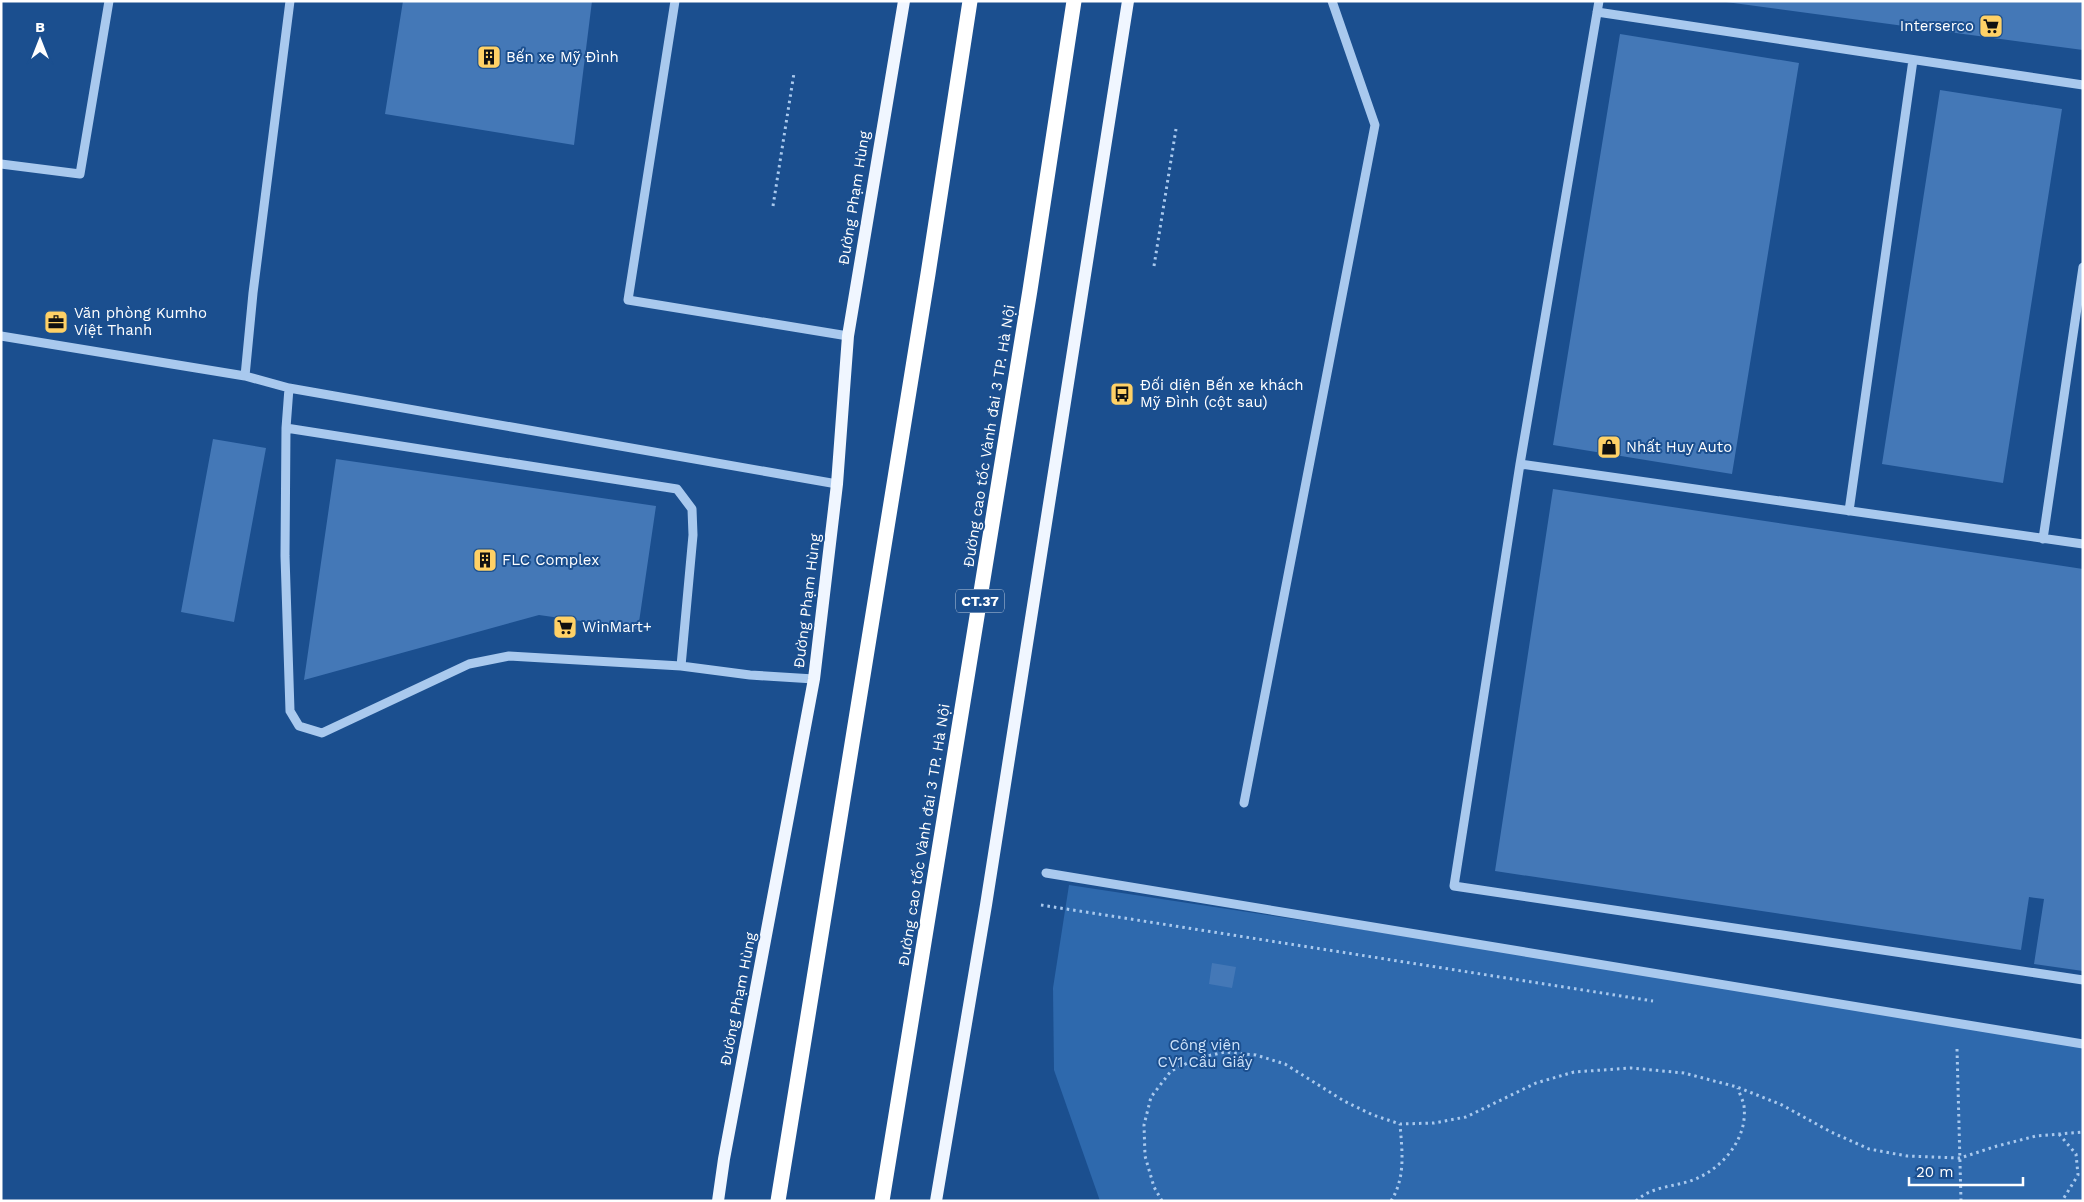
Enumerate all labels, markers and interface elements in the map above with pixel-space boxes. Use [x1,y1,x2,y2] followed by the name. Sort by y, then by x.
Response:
[1978,13,2004,39] supermarket icon: Interserco
[15,15,65,65] north arrow
[1900,17,1974,35] place label: Interserco
[35,19,45,35] text: B
[476,44,502,70] building icon: Bến xe Mỹ Đình
[506,48,619,66] place label: Bến xe Mỹ Đình
[835,130,873,266] street label: Đường Phạm Hùng
[959,303,1019,569] street label: Đường cao tốc Vành đai 3 TP. Hà Nội
[74,304,207,339] place label: Văn phòng Kumho Việt Thanh
[43,309,69,335] office icon: Văn phòng Kumho Việt Thanh
[1140,376,1304,411] place label: Đối diện Bến xe khách Mỹ Đình (cột sau)
[1109,381,1135,407] bus stop icon: Đối diện Bến xe khách Mỹ Đình (cột sau)
[1596,434,1622,460] shop icon: Nhất Huy Auto
[1626,438,1732,456] place label: Nhất Huy Auto
[790,533,824,669] street label: Đường Phạm Hùng
[472,547,498,573] building icon: FLC Complex
[502,551,599,569] place label: FLC Complex
[956,590,1004,612] road number: CT.37
[552,614,578,640] supermarket icon: WinMart+
[582,618,652,636] place label: WinMart+
[894,702,954,968] street label: Đường cao tốc Vành đai 3 TP. Hà Nội
[716,931,760,1067] street label: Đường Phạm Hùng
[1158,1036,1253,1071] park label: Công viên CV1 Cầu Giấy
[1909,1154,2023,1186] scale bar
[1916,1163,1954,1181] text: 20 m

